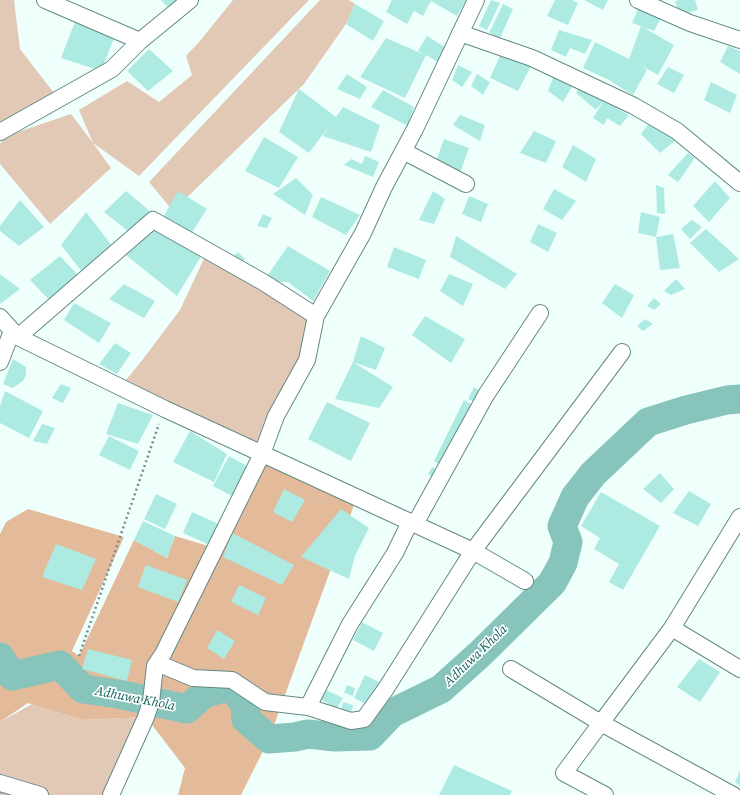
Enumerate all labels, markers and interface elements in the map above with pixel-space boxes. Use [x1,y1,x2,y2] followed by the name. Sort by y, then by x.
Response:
[441,622,511,690] water label: Adhuwa Khola
[94,684,176,714] water label: Adhuwa Khola

